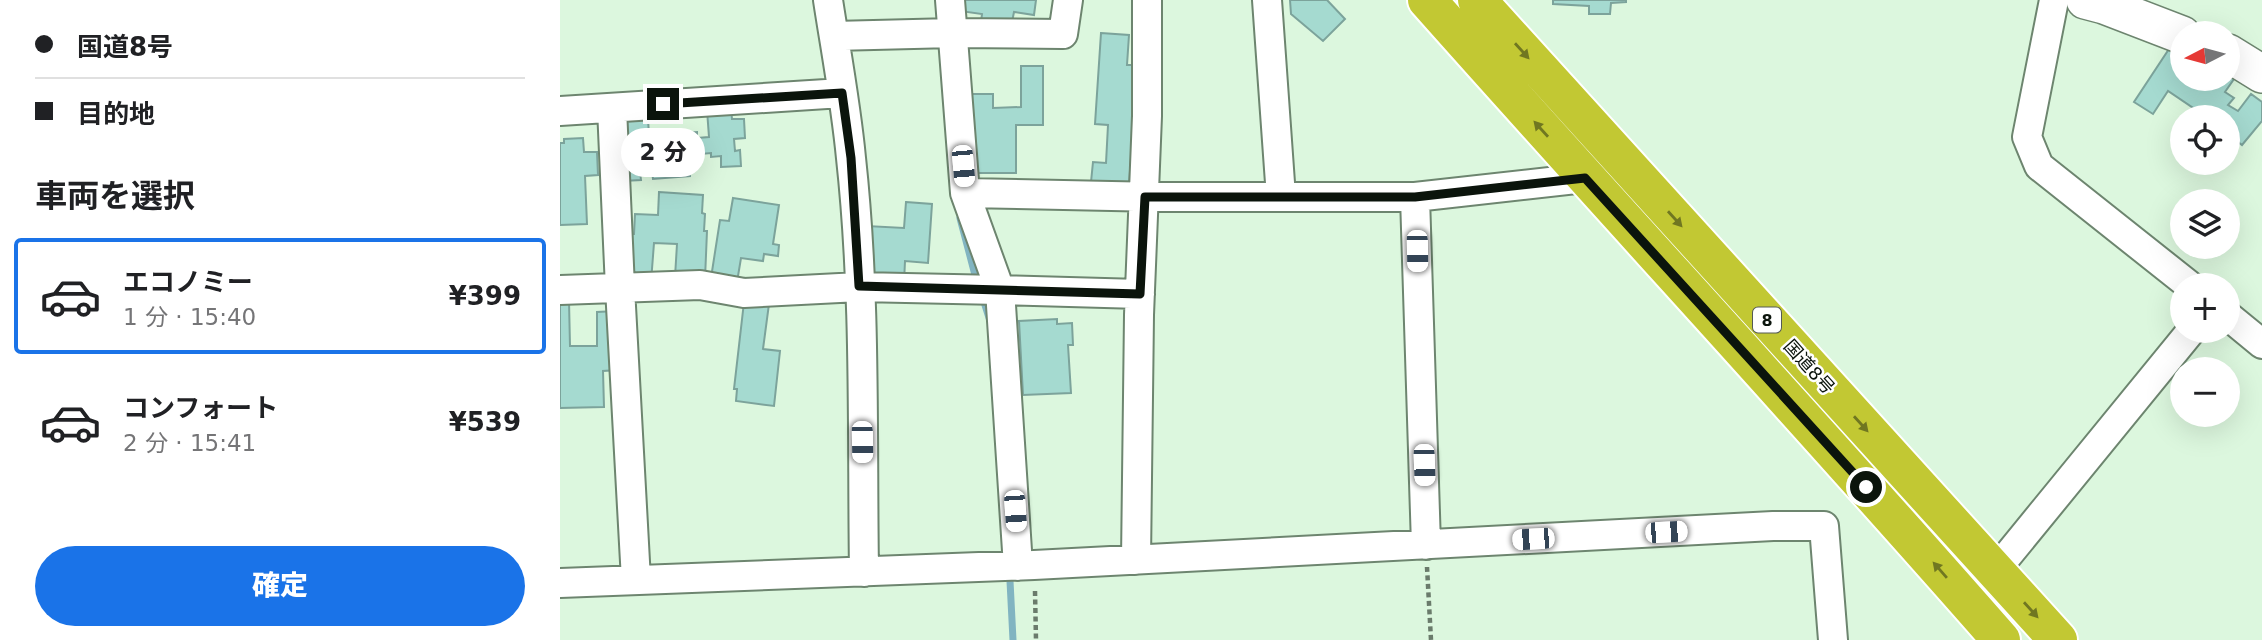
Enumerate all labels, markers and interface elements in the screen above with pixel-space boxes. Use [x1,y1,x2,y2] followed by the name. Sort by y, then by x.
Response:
[2170,21,2240,91] north arrow
[2170,21,2240,427] map controls
[77,32,173,62] text: 国道8号
[1514,42,1530,59] one-way arrow
[647,88,679,120] route end
[77,99,155,129] text: 目的地
[2170,105,2240,175] button: locate
[1533,120,1549,138] one-way arrow
[621,128,705,178] callout: 2 分
[639,139,687,165] text: 2 分
[951,144,976,188] car
[35,177,195,215] text: 車両を選択
[2170,189,2240,259] button: layers
[1667,210,1683,228] one-way arrow
[1407,230,1428,272] car
[39,265,102,328] icon: car
[123,267,253,297] text: エコノミー
[2170,273,2240,343] button: +
[449,281,521,311] text: ¥399
[123,304,256,330] text: 1 分 · 15:40
[1753,308,1781,332] road number: 8
[1780,335,1839,398] street label: 国道8号
[2170,357,2240,427] button: −
[39,391,102,454] icon: car
[123,393,278,423] text: コンフォート
[449,407,521,437] text: ¥539
[1853,415,1869,433] one-way arrow
[852,421,873,463] car
[123,430,256,456] text: 2 分 · 15:41
[1413,444,1436,486] car
[1850,471,1882,503] route start
[1004,489,1027,533] car
[1645,520,1688,544] car
[1512,527,1555,551] car
[35,546,525,626] button: 確定
[1932,561,1948,579] one-way arrow
[2022,601,2038,618] one-way arrow

